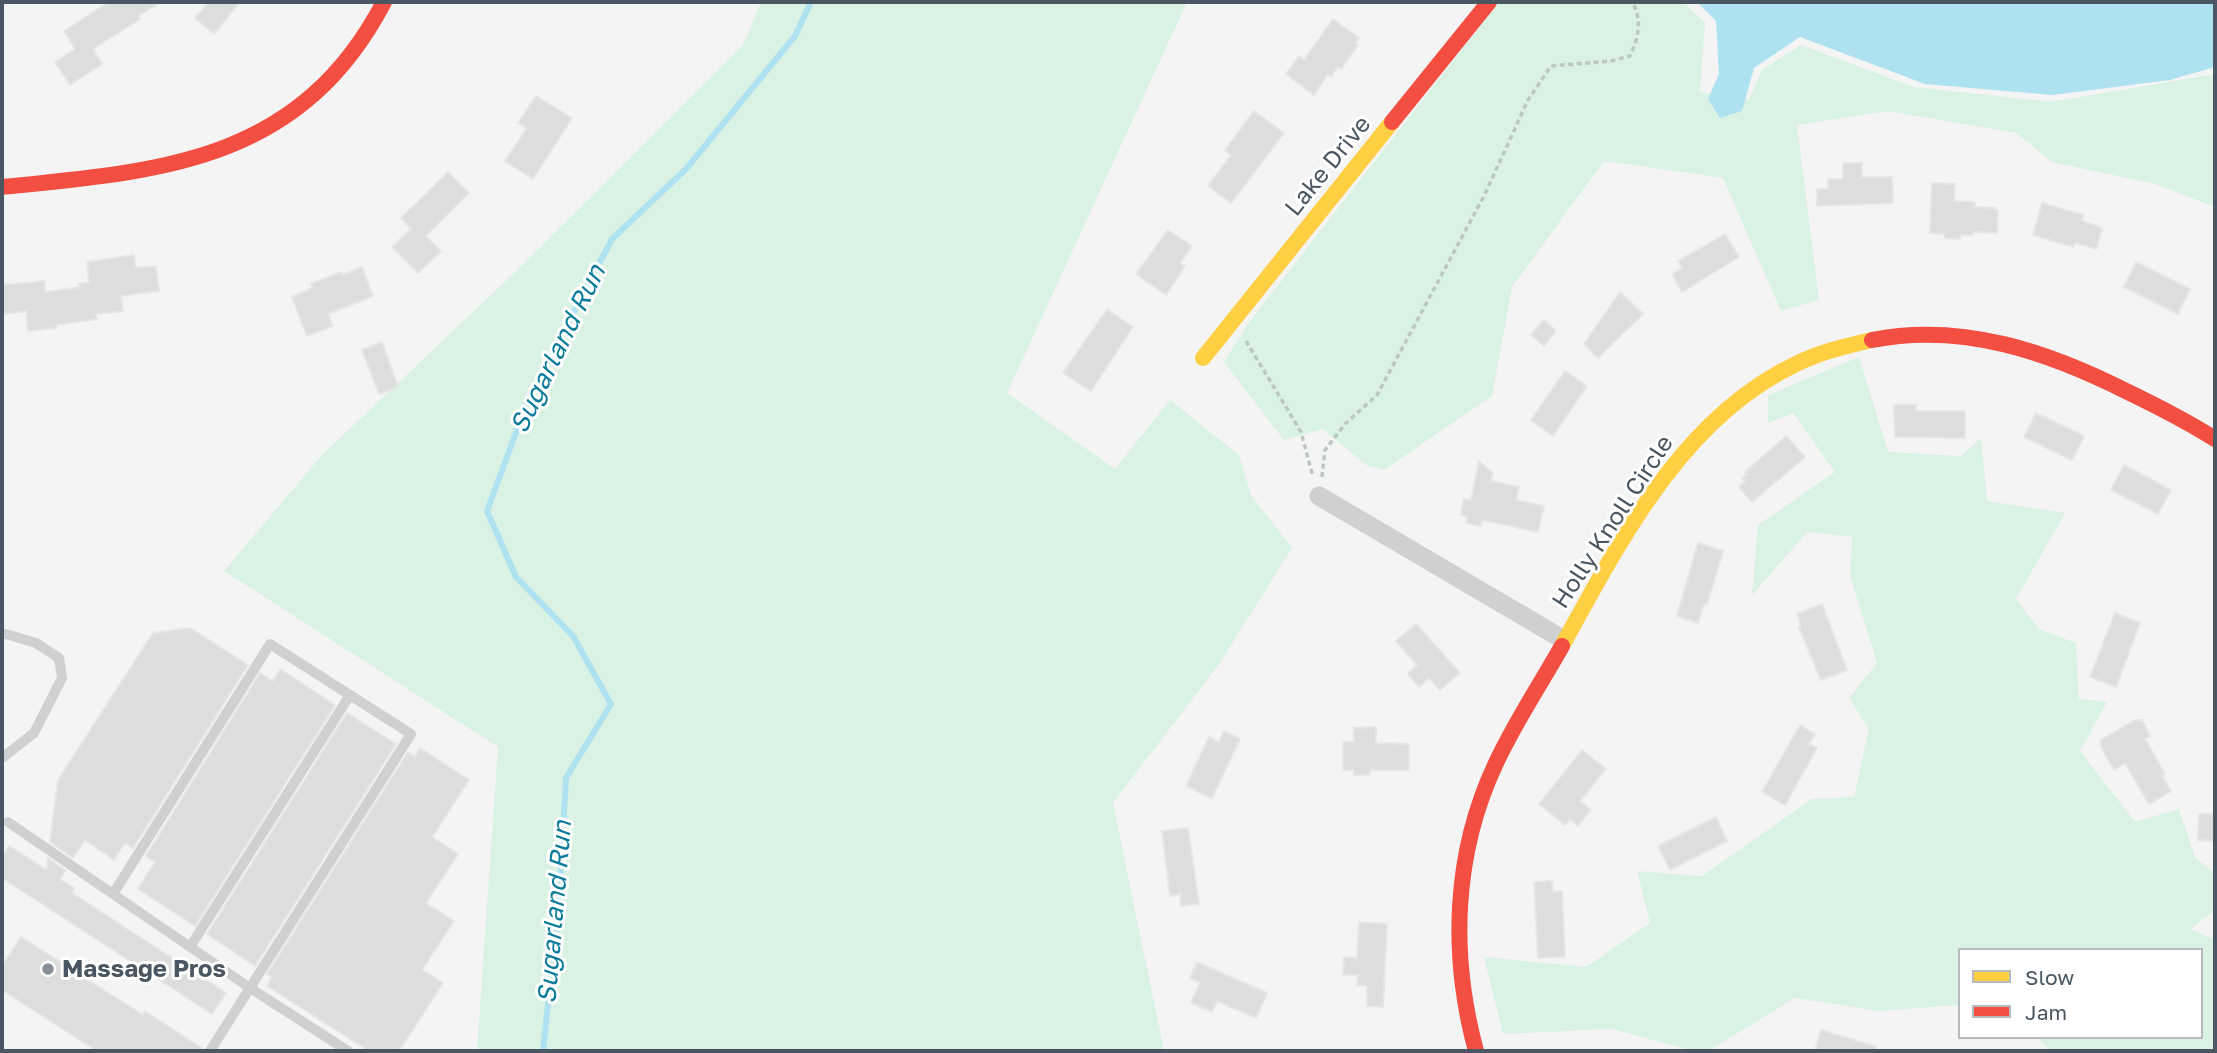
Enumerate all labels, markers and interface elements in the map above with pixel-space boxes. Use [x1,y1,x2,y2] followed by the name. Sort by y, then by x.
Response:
[1279,110,1377,222] street label: Lake Drive
[504,260,612,438] water label: Sugarland Run
[1546,430,1680,614] street label: Holly Knoll Circle
[531,819,579,1005] water label: Sugarland Run
[1958,948,2203,1039] legend
[62,955,226,983] place label: Massage Pros
[40,961,56,977] marker: Massage Pros
[2025,964,2074,990] text: Slow
[2025,999,2067,1025] text: Jam

